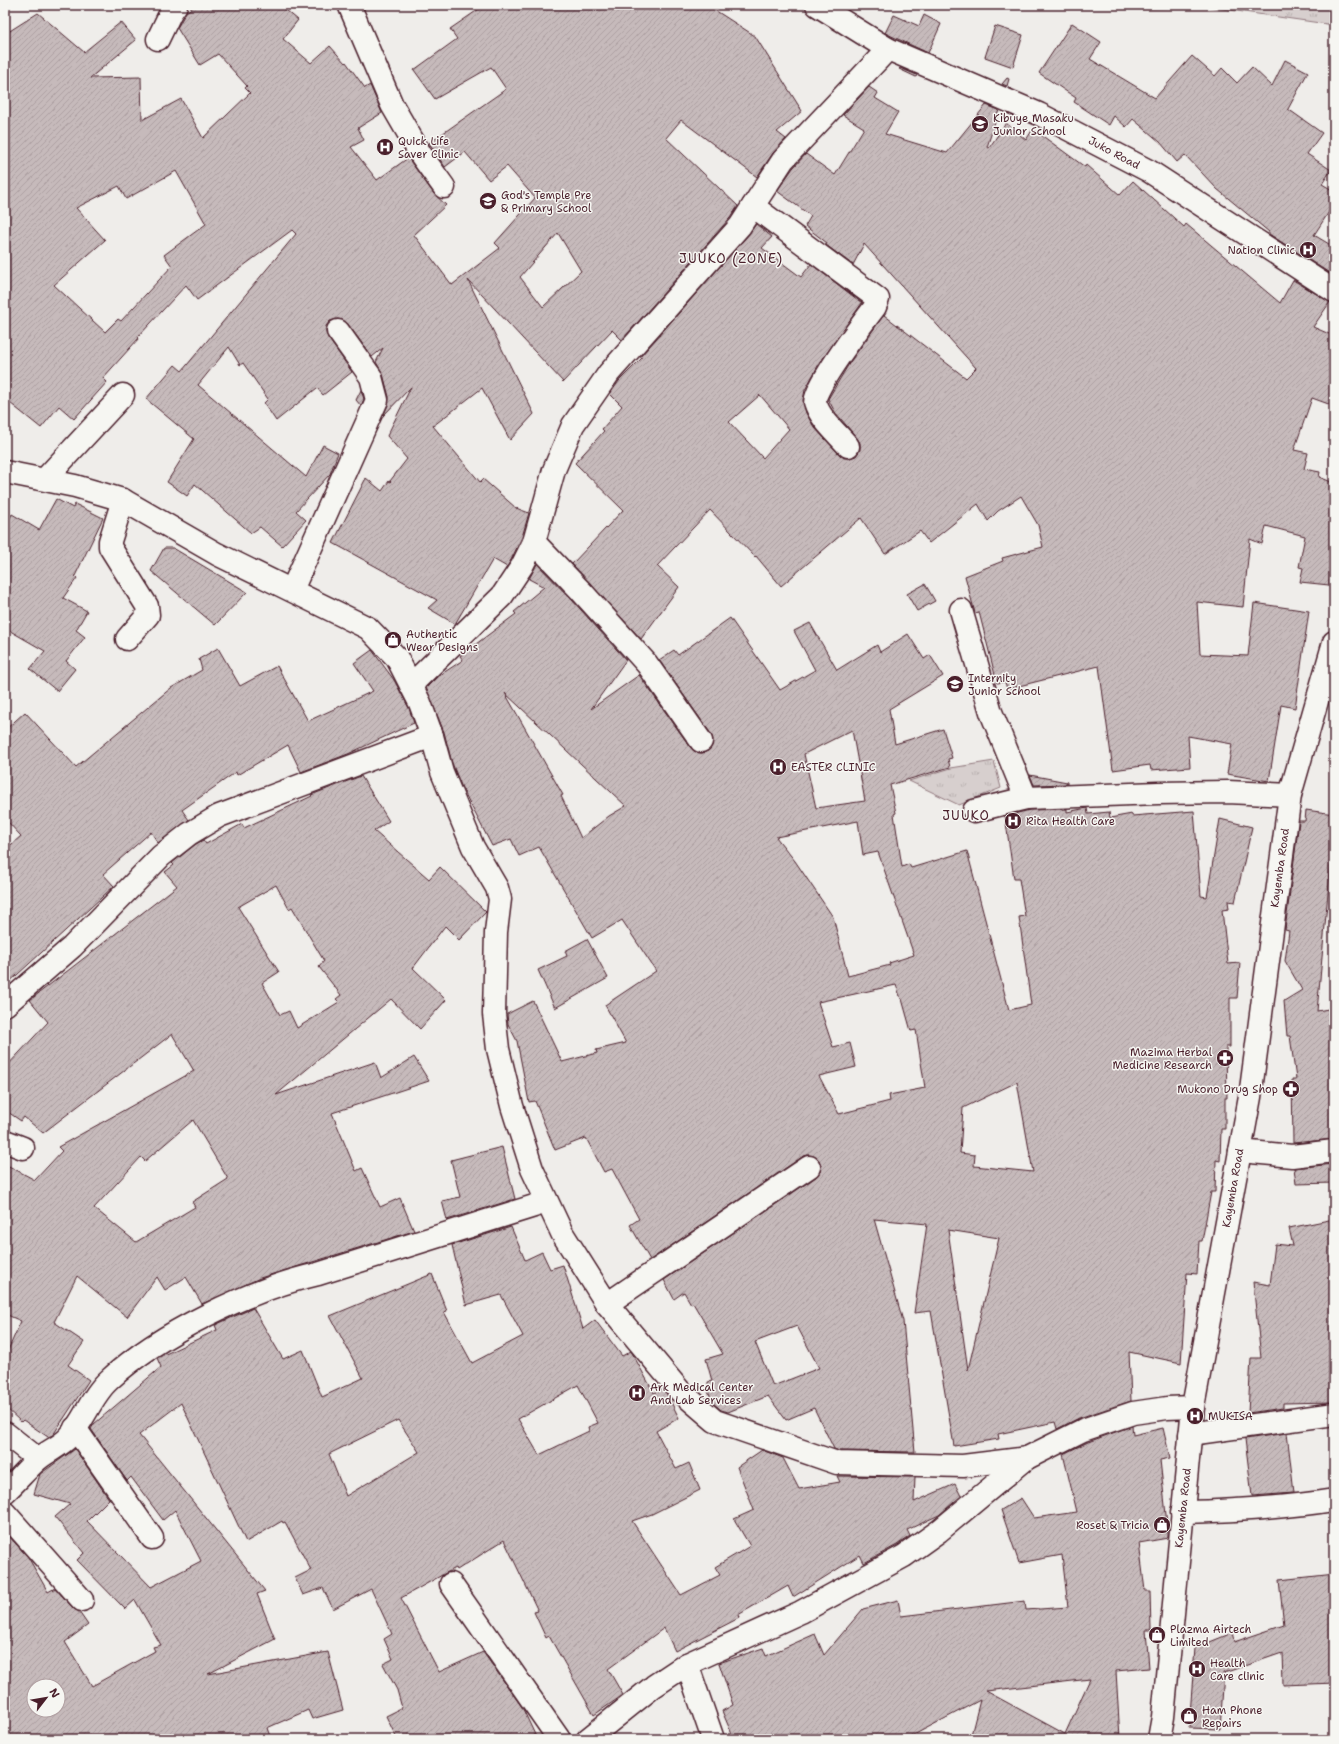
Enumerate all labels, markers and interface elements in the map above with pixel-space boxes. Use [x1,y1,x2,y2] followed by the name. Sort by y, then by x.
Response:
[993,111,1074,139] place label: Kibuye Masaku Junior School
[970,114,990,134] school or university icon: Kibuye Masaku Junior School
[1086,133,1143,173] street label: Juko Road
[398,134,460,162] place label: Quick Life Saver Clinic
[375,137,395,157] hospital icon: Quick Life Saver Clinic
[501,188,592,216] place label: God's Temple Pre & Primary School
[478,191,498,211] school or university icon: God's Temple Pre & Primary School
[1298,240,1318,260] hospital icon: Nation Clinic
[1227,243,1295,258] place label: Nation Clinic
[679,250,783,267] district label: JUUKO (ZONE)
[406,627,478,655] place label: Authentic Wear Designs
[383,630,403,650] shop icon: Authentic Wear Designs
[968,671,1041,699] place label: Internity Junior School
[945,674,965,694] school or university icon: Internity Junior School
[768,757,788,777] hospital icon: EASTER CLINIC
[791,760,876,775] place label: EASTER CLINIC
[942,807,990,824] district label: JUUKO
[1003,811,1023,831] hospital icon: Rita Health Care
[1026,814,1115,829] place label: Rita Health Care
[1267,827,1293,909] street label: Kayemba Road
[1112,1045,1213,1073] place label: Mazima Herbal Medicine Research
[1215,1048,1235,1068] pharmacy icon: Mazima Herbal Medicine Research
[1281,1079,1301,1099] pharmacy icon: Mukono Drug Shop
[1177,1082,1278,1097] place label: Mukono Drug Shop
[1219,1147,1247,1229] street label: Kayemba Road
[650,1380,753,1408] place label: Ark Medical Center And Lab Services
[627,1383,647,1403] hospital icon: Ark Medical Center And Lab Services
[1185,1406,1205,1426] hospital icon: MUKISA
[1208,1409,1253,1424] place label: MUKISA
[1171,1467,1195,1549] street label: Kayemba Road
[1152,1515,1172,1535] shop icon: Roset & Tricia
[1076,1518,1149,1533] place label: Roset & Tricia
[1170,1622,1252,1650] place label: Plazma Airtech Limited
[1147,1625,1167,1645] shop icon: Plazma Airtech Limited
[1210,1656,1265,1684] place label: Health Care clinic
[1187,1659,1207,1679] hospital icon: Health Care clinic
[26,1678,66,1718] north arrow
[45,1686,63,1701] text: N
[1202,1703,1262,1731] place label: Ham Phone Repairs
[1179,1706,1199,1726] shop icon: Ham Phone Repairs

